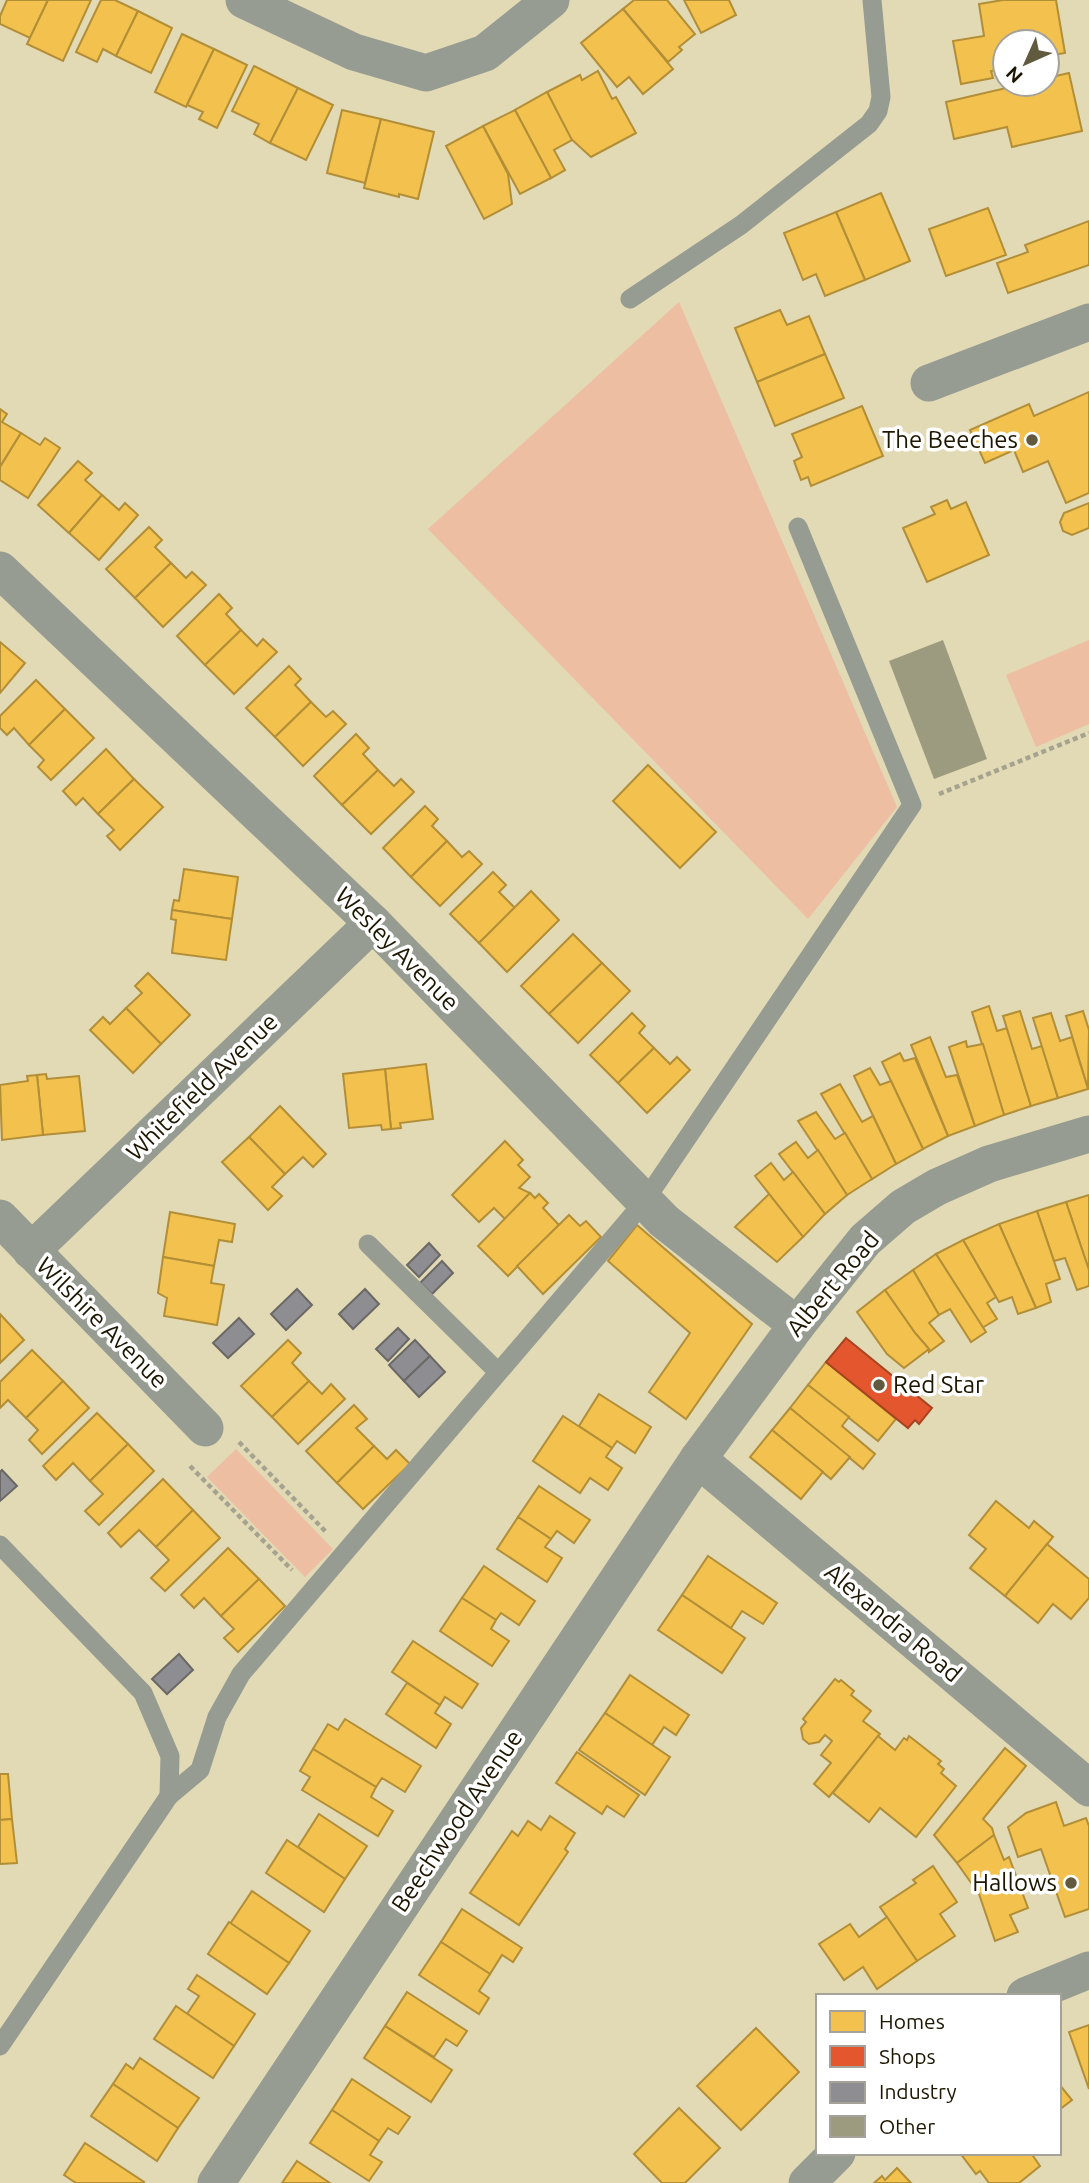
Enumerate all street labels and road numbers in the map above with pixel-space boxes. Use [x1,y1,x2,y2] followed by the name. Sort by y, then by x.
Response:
[330,881,465,1016] street label: Wesley Avenue
[121,1008,283,1166] street label: Whitefield Avenue
[781,1226,884,1342] street label: Albert Road
[31,1252,173,1394] street label: Wilshire Avenue
[820,1558,967,1687] street label: Alexandra Road
[386,1725,528,1917] street label: Beechwood Avenue

